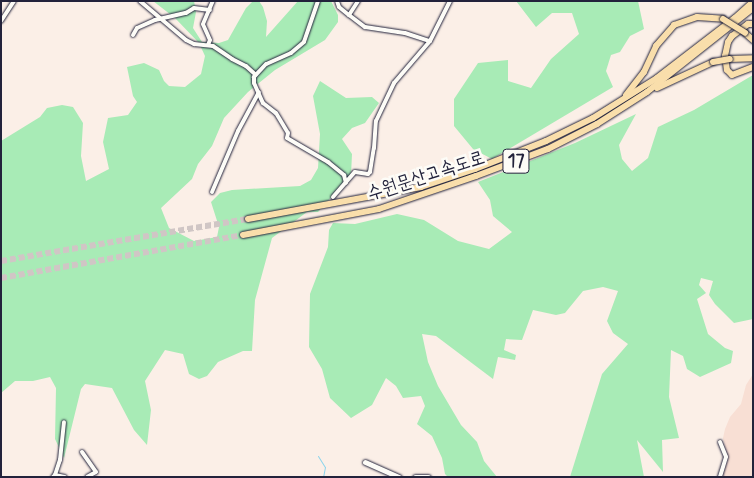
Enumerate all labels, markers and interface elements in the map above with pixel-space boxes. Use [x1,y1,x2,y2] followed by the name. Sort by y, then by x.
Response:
[364,146,488,206] street label: 수원문산고속도로
[502,146,530,177] road number: 17

